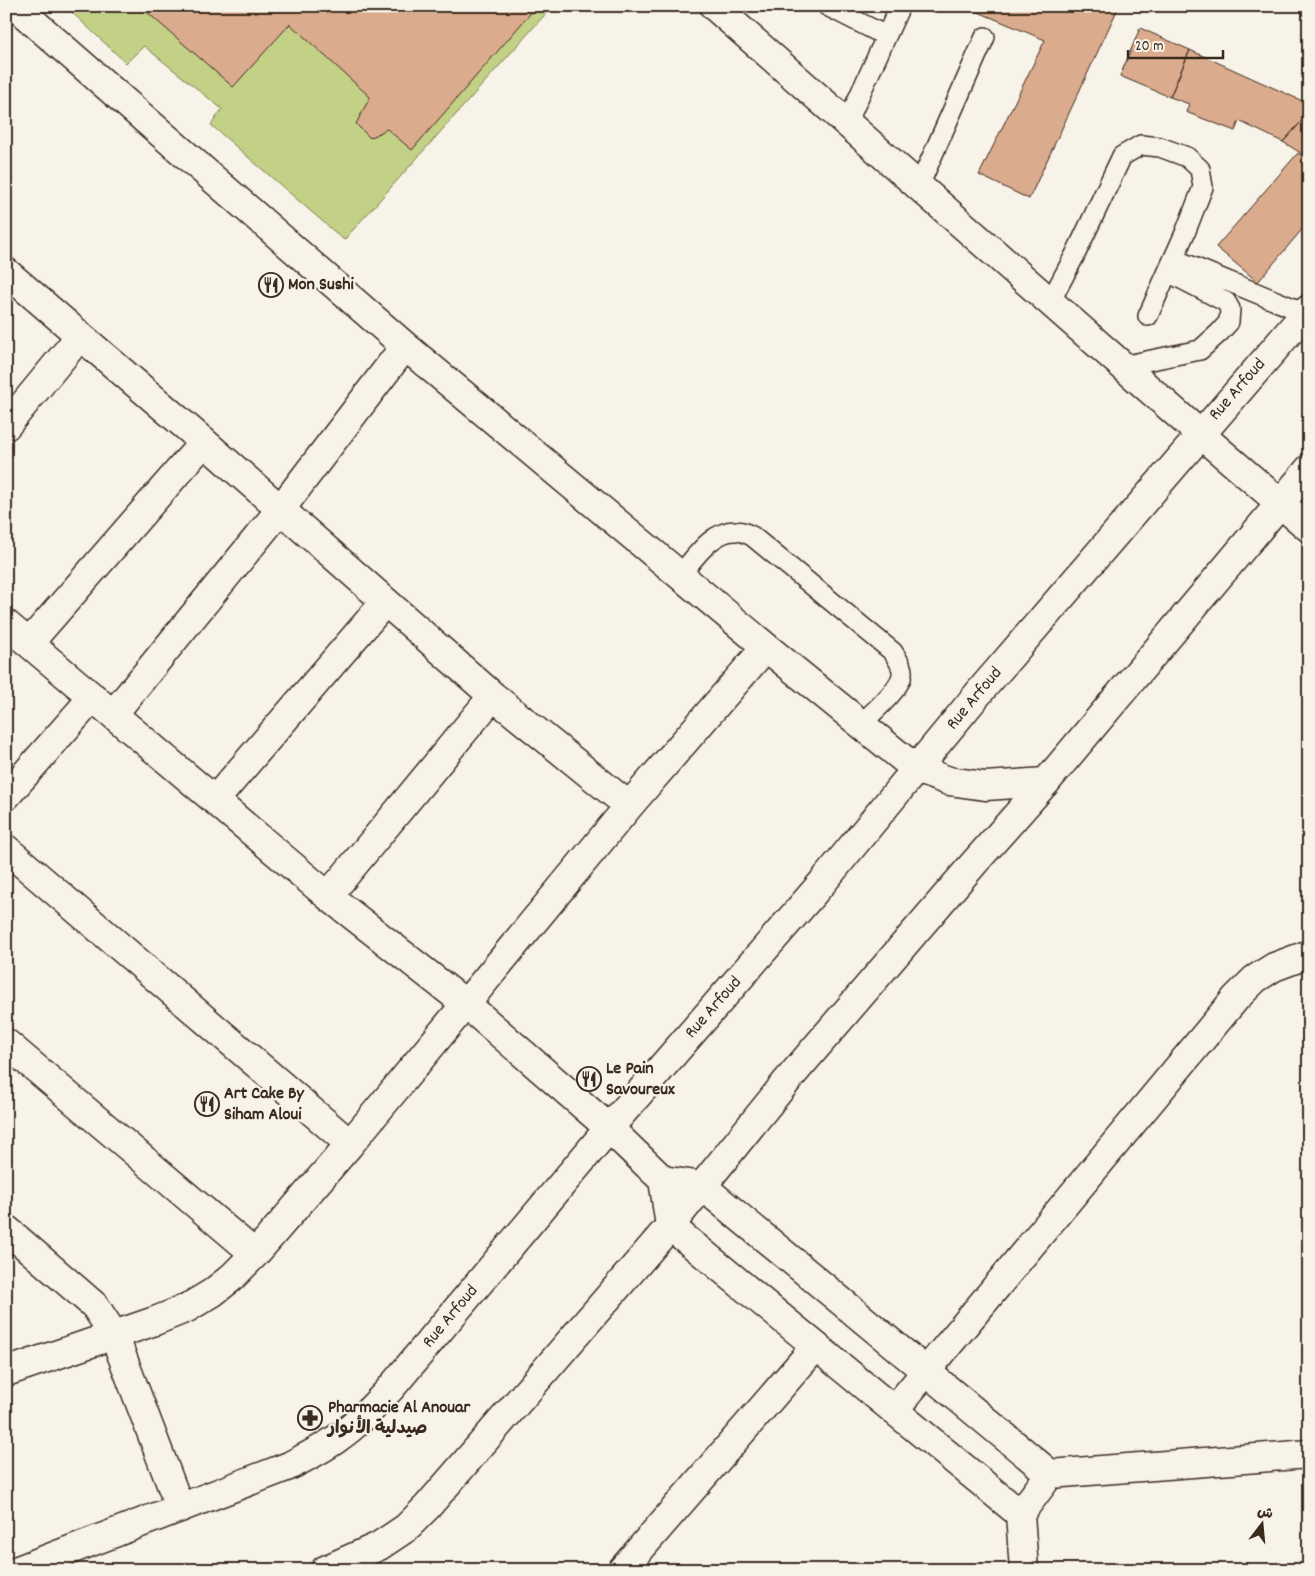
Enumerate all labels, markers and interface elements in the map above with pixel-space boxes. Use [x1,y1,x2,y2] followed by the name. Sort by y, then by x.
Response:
[1128,28,1222,60] scale bar
[1135,36,1163,58] text: 20 m
[258,272,284,298] restaurant icon: Mon Sushi
[288,273,355,298] place label: Mon Sushi
[1204,353,1272,427] street label: Rue Arfoud
[941,662,1009,736] street label: Rue Arfoud
[680,971,748,1045] street label: Rue Arfoud
[606,1057,675,1103] place label: Le Pain Savoureux
[576,1066,602,1092] restaurant icon: Le Pain Savoureux
[224,1082,305,1128] place label: Art Cake By Siham Aloui
[194,1091,220,1117] restaurant icon: Art Cake By Siham Aloui
[417,1280,485,1354] street label: Rue Arfoud
[326,1396,471,1442] place label: Pharmacie Al Anouar صيدلية الأنوار
[297,1405,323,1431] pharmacy icon: Pharmacie Al Anouar صيدلية الأنوار
[1238,1498,1288,1548] north arrow
[1255,1502,1275,1525] text: ش

